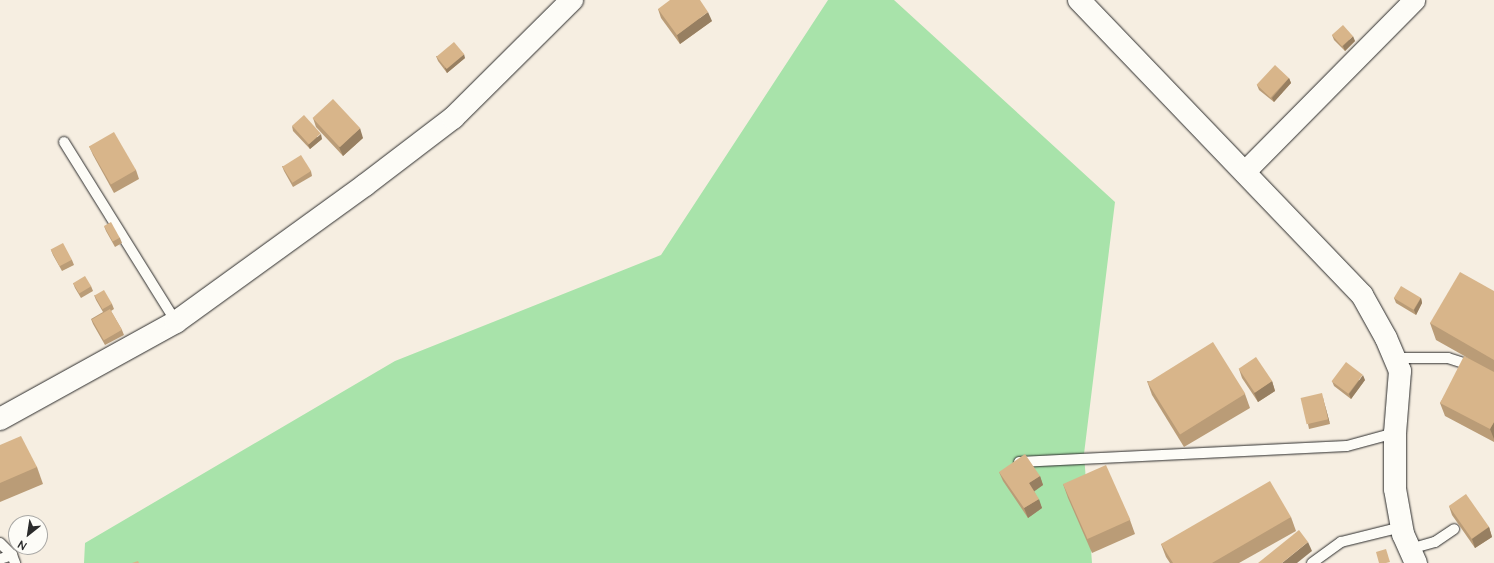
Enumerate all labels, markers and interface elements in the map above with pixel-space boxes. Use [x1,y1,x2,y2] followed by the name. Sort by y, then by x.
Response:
[8,515,48,555] north arrow
[16,537,29,553] text: N

